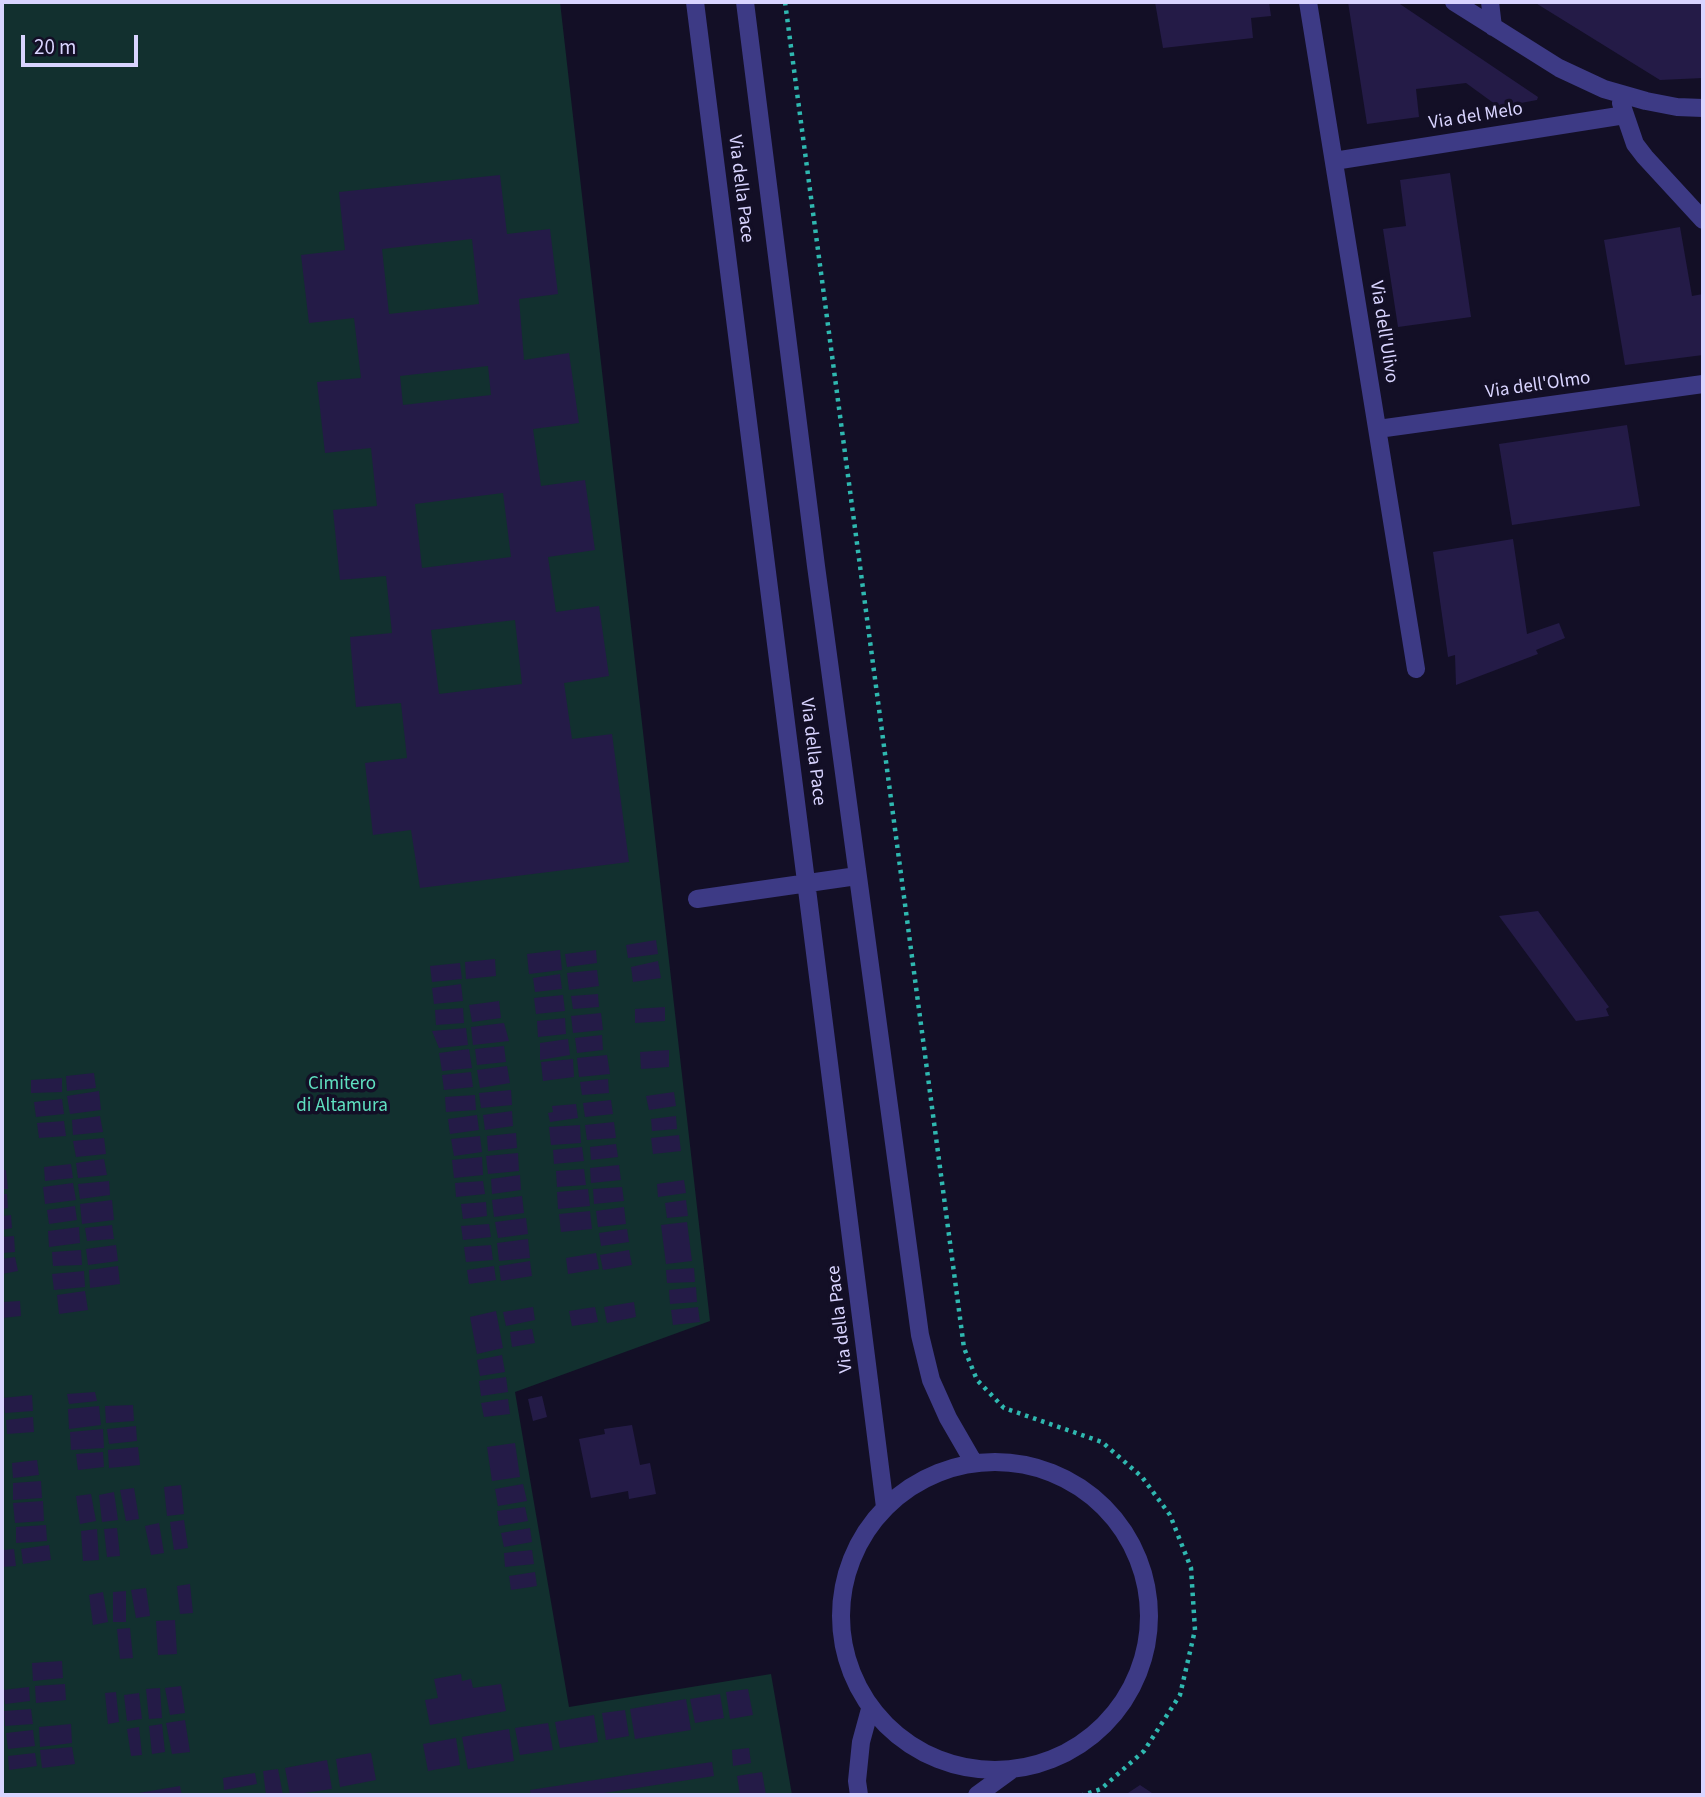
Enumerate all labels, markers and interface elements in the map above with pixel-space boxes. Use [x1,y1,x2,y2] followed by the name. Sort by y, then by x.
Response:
[24,21,142,65] scale bar
[34,32,76,62] text: 20 m
[1427,98,1525,136] street label: Via del Melo
[722,134,758,244] street label: Via della Pace
[1364,279,1402,385] street label: Via dell'Ulivo
[1484,367,1592,405] street label: Via dell'Olmo
[794,697,830,807] street label: Via della Pace
[296,1074,388,1118] park label: Cimitero di Altamura
[823,1264,859,1374] street label: Via della Pace

